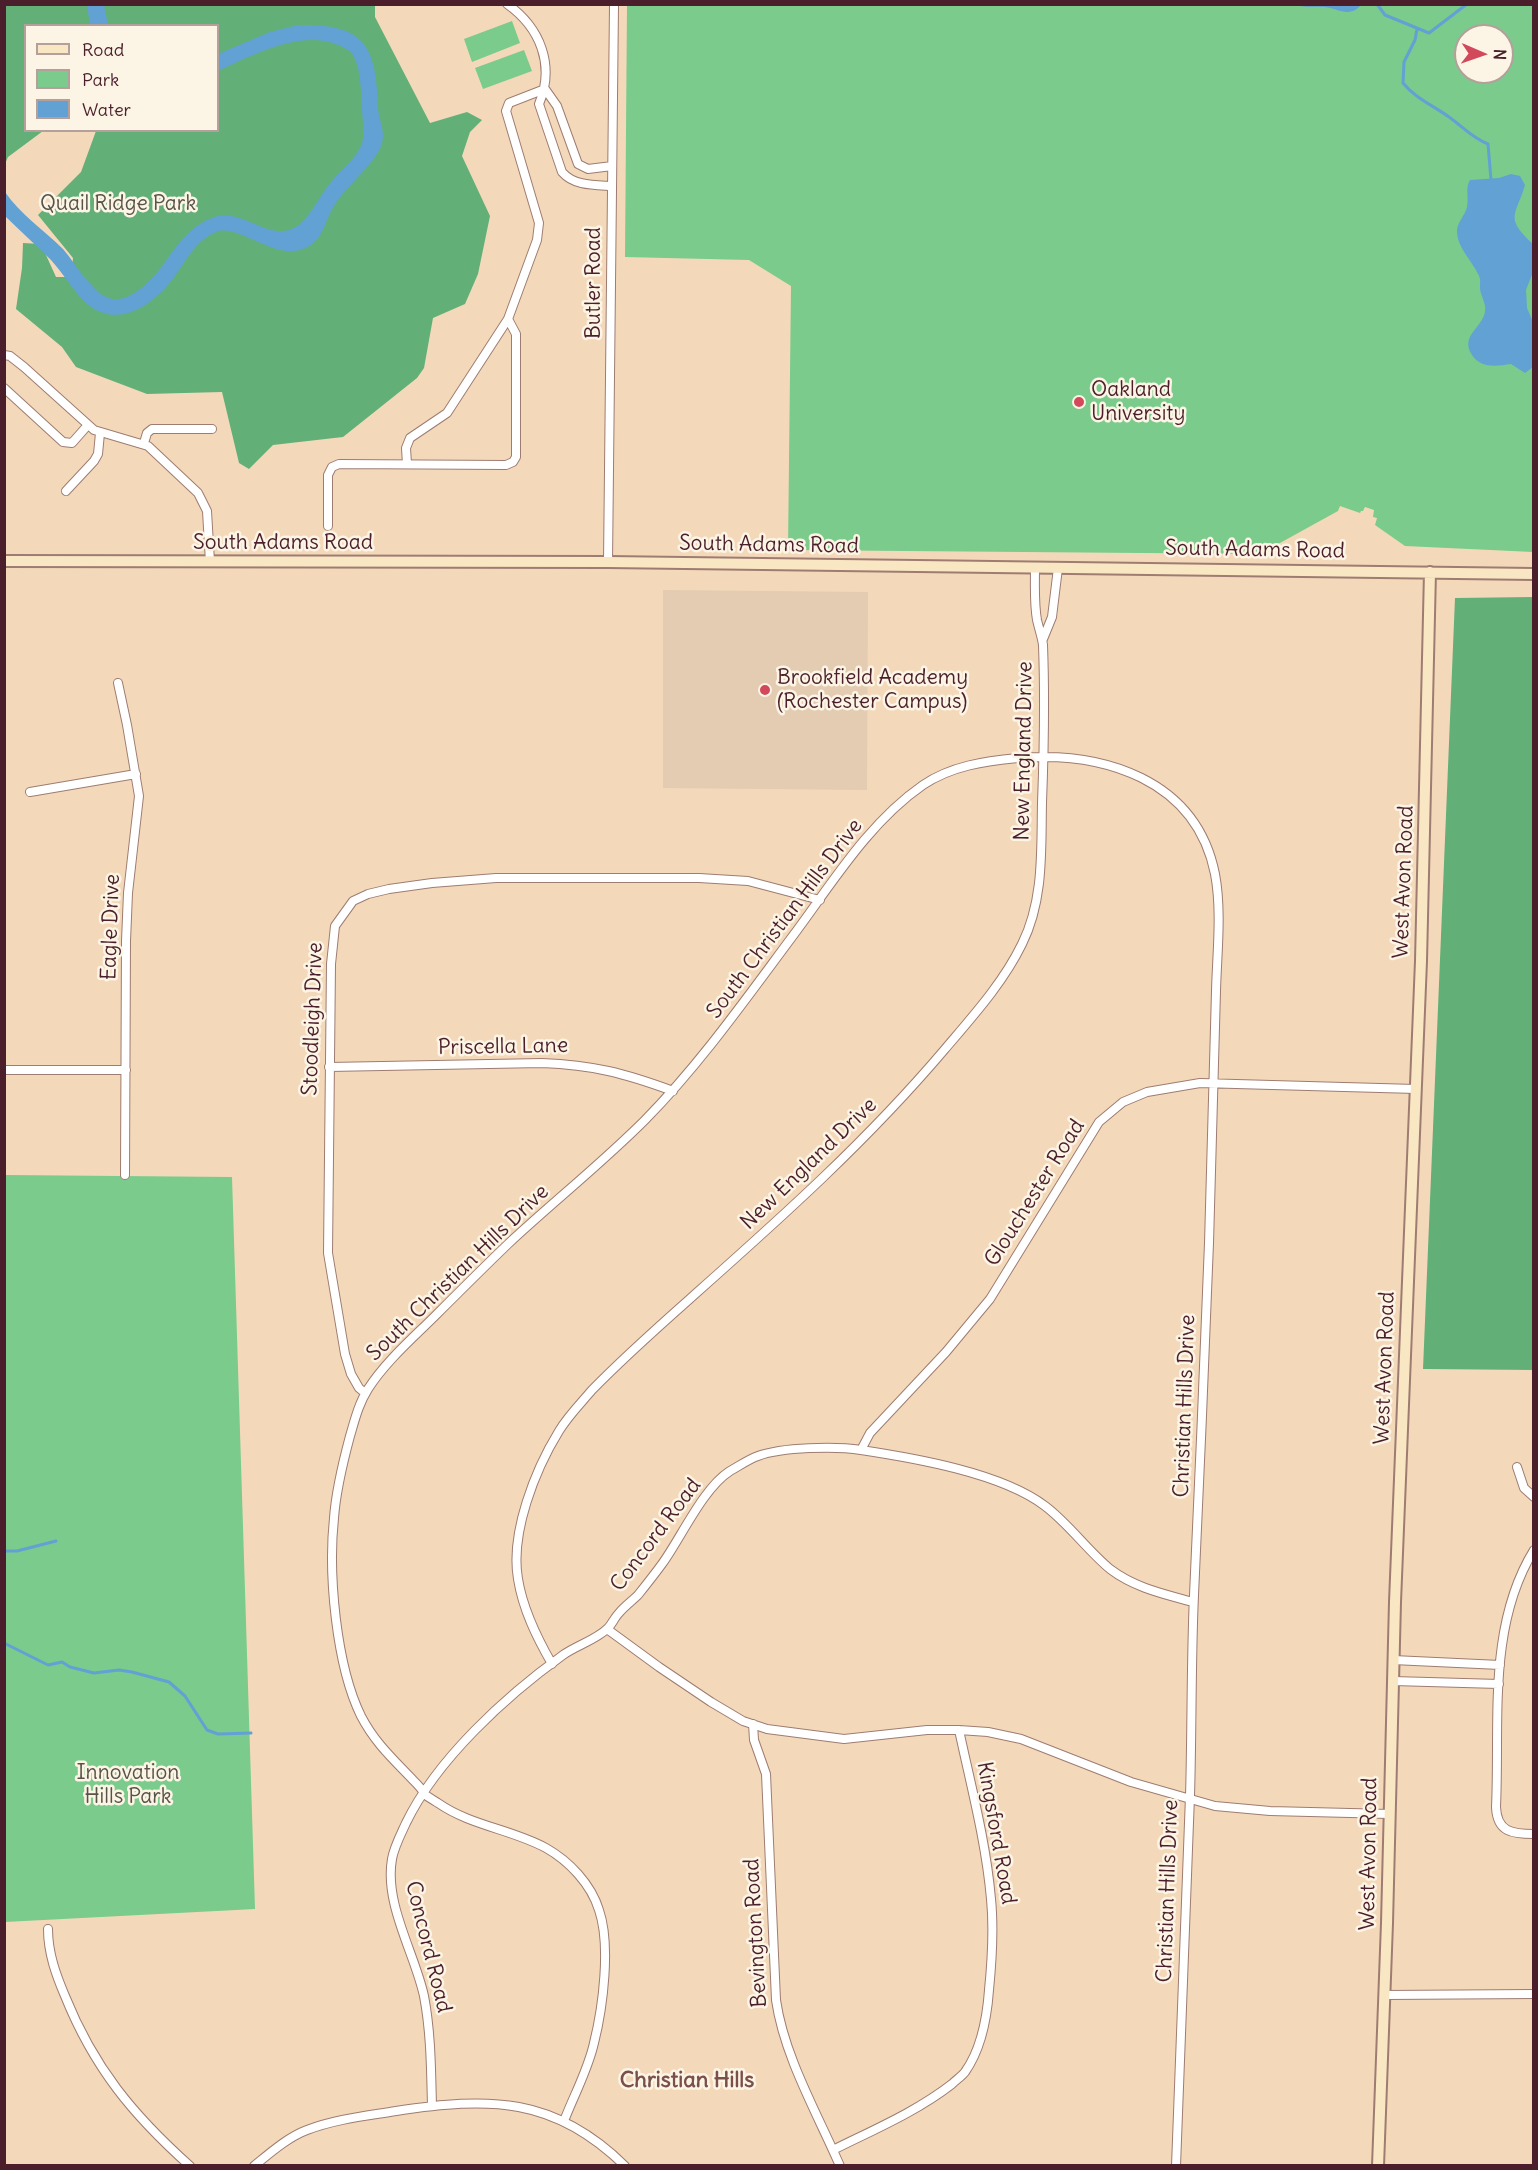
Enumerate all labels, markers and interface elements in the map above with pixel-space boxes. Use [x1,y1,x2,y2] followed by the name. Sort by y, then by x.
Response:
[24,24,219,132] legend
[1454,24,1514,84] north arrow
[82,38,124,61] text: Road
[1490,49,1510,60] text: N
[82,68,119,91] text: Park
[82,98,131,121] text: Water
[40,191,196,217] park label: Quail Ridge Park
[581,227,607,339] street label: Butler Road
[1091,377,1185,427] place label: Oakland University
[1072,395,1086,409] marker: Oakland University
[193,530,373,556] street label: South Adams Road
[679,531,859,559] street label: South Adams Road
[1165,536,1345,564] street label: South Adams Road
[1010,661,1038,841] street label: New England Drive
[777,665,968,715] place label: Brookfield Academy (Rochester Campus)
[758,683,772,697] marker: Brookfield Academy (Rochester Campus)
[1389,805,1419,959] street label: West Avon Road
[702,814,868,1024] street label: South Christian Hills Drive
[97,873,125,981] street label: Eagle Drive
[298,942,328,1096] street label: Stoodleigh Drive
[438,1033,568,1061] street label: Priscella Lane
[736,1093,882,1235] street label: New England Drive
[980,1115,1090,1271] street label: Glouchester Road
[362,1180,554,1366] street label: South Christian Hills Drive
[1370,1291,1400,1445] street label: West Avon Road
[1169,1314,1201,1498] street label: Christian Hills Drive
[605,1474,707,1596] street label: Concord Road
[77,1760,179,1810] park label: Innovation Hills Park
[971,1760,1021,1906] street label: Kingsford Road
[1355,1777,1383,1931] street label: West Avon Road
[1152,1799,1184,1983] street label: Christian Hills Drive
[740,1858,772,2008] street label: Bevington Road
[399,1879,457,2015] street label: Concord Road
[620,2068,754,2094] district label: Christian Hills

